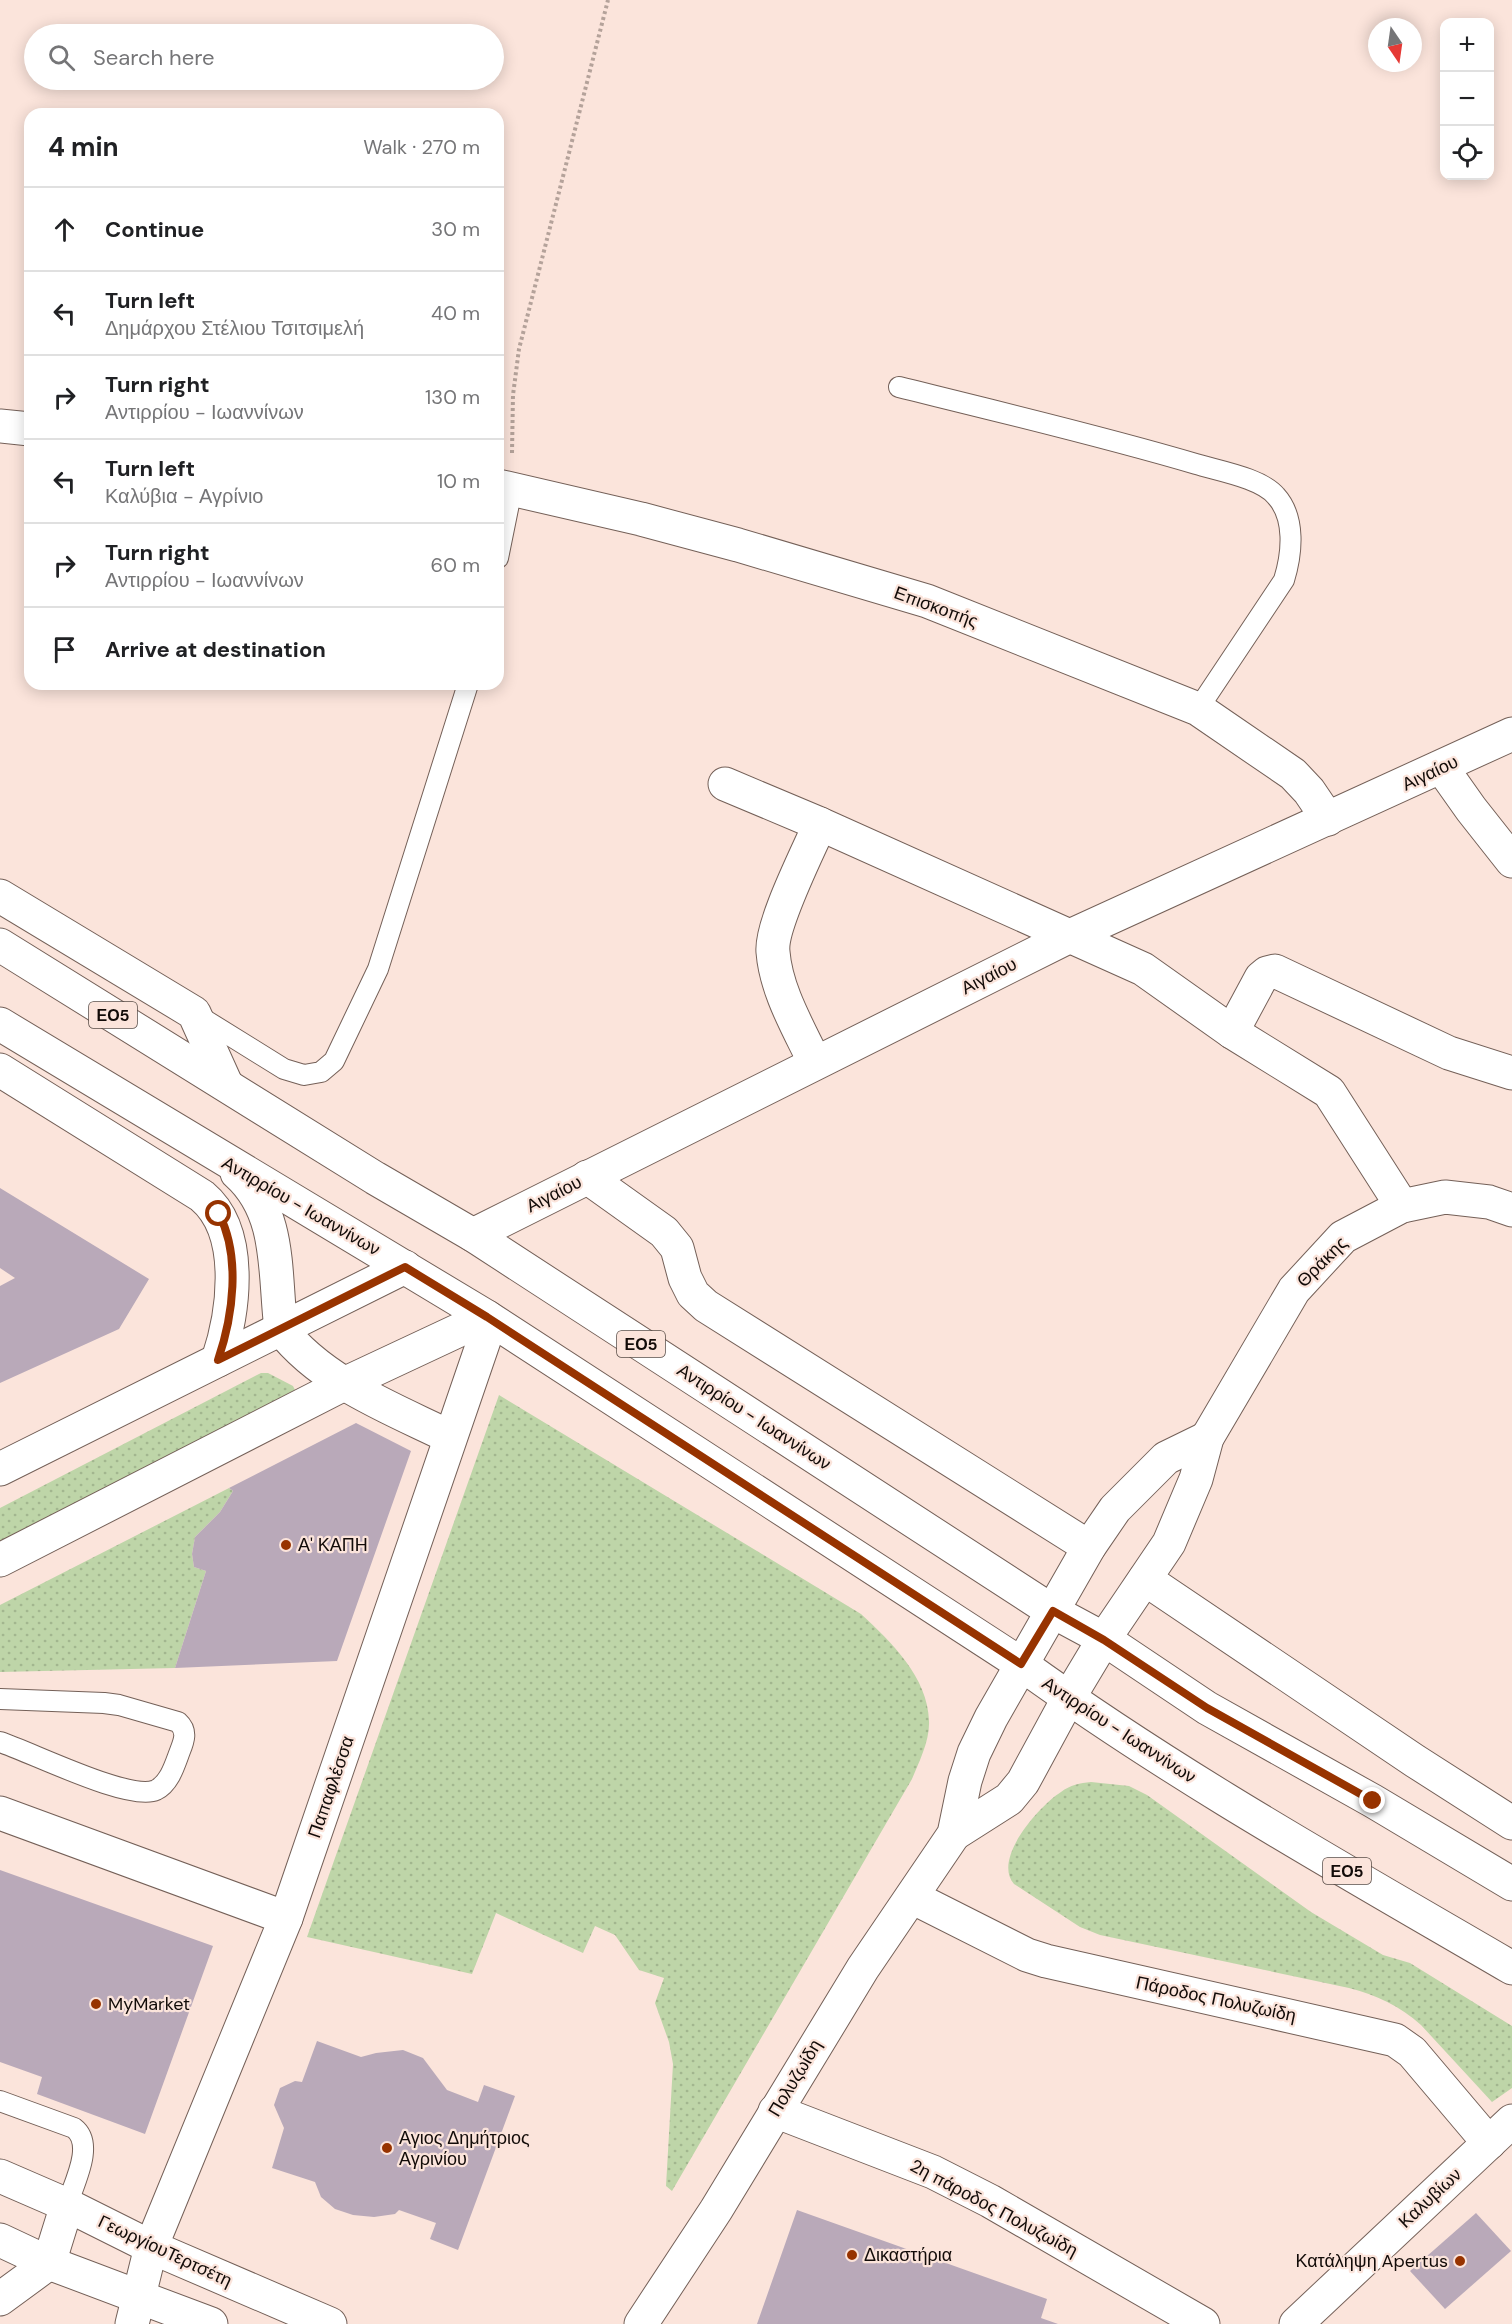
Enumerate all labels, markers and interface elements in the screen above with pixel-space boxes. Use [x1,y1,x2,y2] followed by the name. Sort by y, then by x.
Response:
[1368,18,1422,72] north arrow
[1440,18,1494,180] map controls
[1440,18,1494,72] button: +
[24,24,504,90] search box
[45,41,78,74] icon: search
[93,43,214,72] text: Search here
[1440,72,1494,126] button: −
[1440,126,1494,180] button: locate
[48,130,119,164] text: 4 min
[363,134,480,160] text: Walk · 270 m
[48,213,81,246] icon: ahead
[105,215,204,244] text: Continue
[431,216,480,242] text: 30 m
[105,286,195,315] text: Turn left
[48,297,81,330] icon: left
[431,300,480,326] text: 40 m
[105,315,364,341] text: Δημάρχου Στέλιου Τσιτσιμελή
[105,370,210,399] text: Turn right
[48,381,81,414] icon: right
[425,384,480,410] text: 130 m
[105,399,304,425] text: Αντιρρίου - Ιωαννίνων
[105,454,195,483] text: Turn left
[48,465,81,498] icon: left
[437,468,480,494] text: 10 m
[105,483,263,509] text: Καλύβια - Αγρίνιο
[105,538,210,567] text: Turn right
[48,549,81,582] icon: right
[431,552,480,578] text: 60 m
[105,567,304,593] text: Αντιρρίου - Ιωαννίνων
[891,581,982,633] street label: Επισκοπής
[48,633,81,666] icon: arrive
[105,635,326,664] text: Arrive at destination
[1398,750,1462,796] street label: Αιγαίου
[957,952,1021,1000] street label: Αιγαίου
[89,1002,137,1028] road number: ΕΟ5
[218,1151,384,1261] street label: Αντιρρίου - Ιωαννίνων
[522,1170,586,1218] street label: Αιγαίου
[205,1200,231,1226] route start
[1291,1231,1353,1293] street label: Θράκης
[617,1331,665,1357] road number: ΕΟ5
[672,1358,836,1476] street label: Αντιρρίου - Ιωαννίνων
[298,1533,368,1557] place label: Α' ΚΑΠΗ
[279,1538,293,1552] marker: Α' ΚΑΠΗ
[1037,1671,1201,1789] street label: Αντιρρίου - Ιωαννίνων
[302,1733,360,1841] street label: Παπαφλέσσα
[1359,1787,1385,1813] route end
[1323,1858,1371,1884] road number: ΕΟ5
[1134,1970,1298,2028] street label: Πάροδος Πολυζωίδη
[108,1992,190,2016] place label: MyMarket
[89,1997,103,2011] marker: MyMarket
[763,2035,827,2121] street label: Πολυζωίδη
[399,2126,530,2171] place label: Αγιος Δημήτριος Αγρινίου
[380,2141,394,2155] marker: Αγιος Δημήτριος Αγρινίου
[906,2154,1082,2262] street label: 2η πάροδος Πολυζωίδη
[1393,2163,1467,2233] street label: Καλυβίων
[94,2209,236,2293] street label: ΓεωργίουΤερτσέτη
[864,2243,952,2267] place label: Δικαστήρια
[845,2248,859,2262] marker: Δικαστήρια
[1295,2249,1448,2273] place label: Κατάληψη Apertus
[1453,2254,1467,2268] marker: Κατάληψη Apertus

